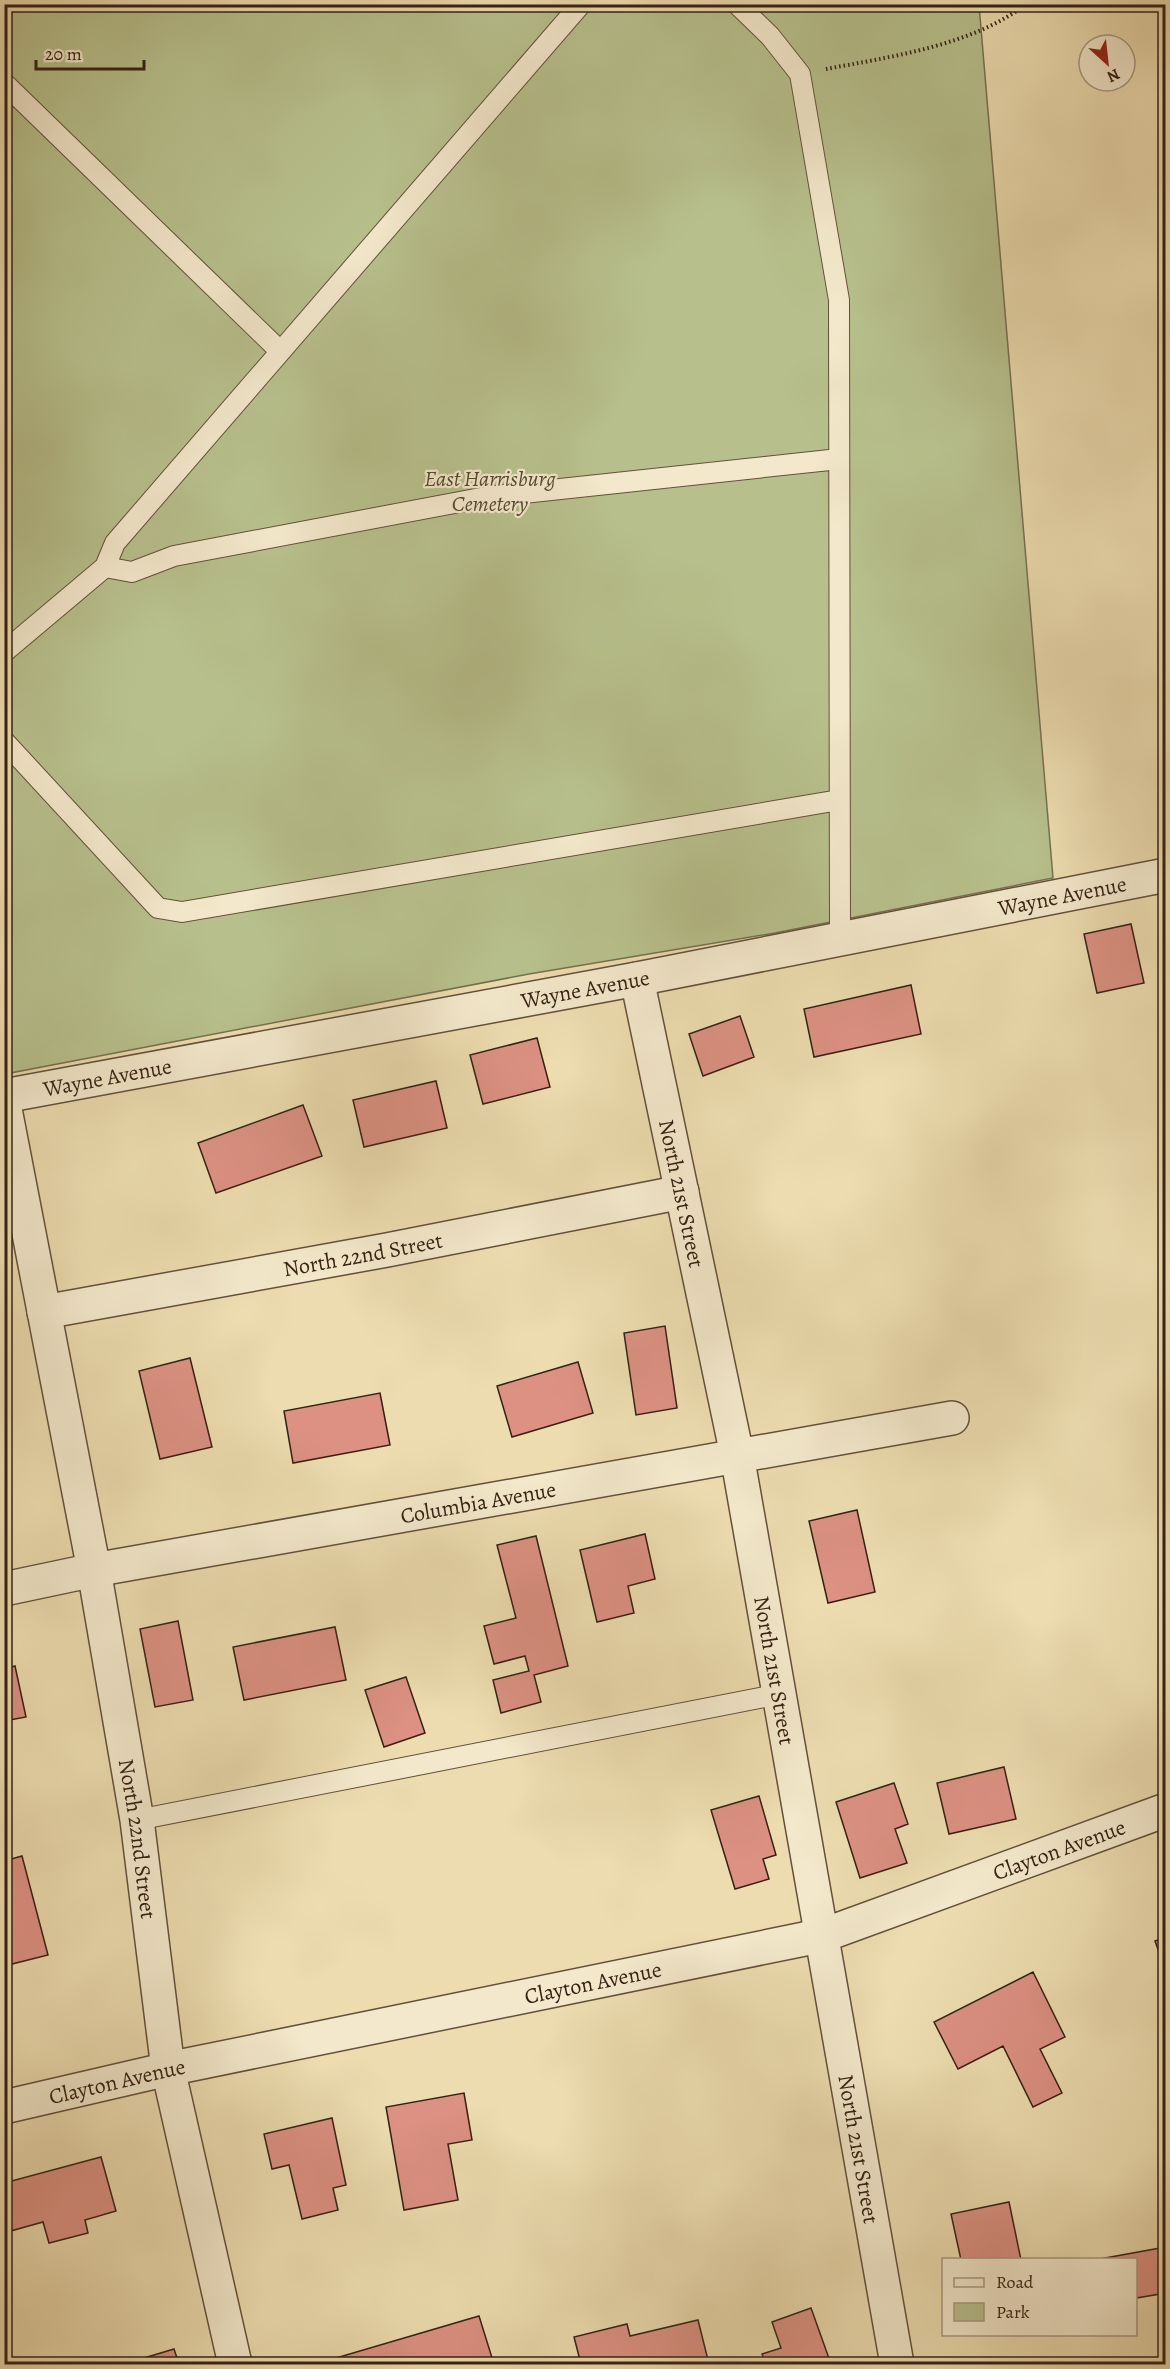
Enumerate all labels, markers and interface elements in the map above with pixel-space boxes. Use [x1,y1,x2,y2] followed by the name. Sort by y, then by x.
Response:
[36,33,144,71] scale bar
[1077,33,1137,93] north arrow
[45,42,82,66] text: 20 m
[1103,63,1124,88] text: N
[424,464,556,519] park label: East Harrisburg Cemetery
[995,869,1129,924] street label: Wayne Avenue
[518,963,652,1016] street label: Wayne Avenue
[40,1051,174,1105] street label: Wayne Avenue
[651,1117,711,1270] street label: North 21st Street
[281,1225,445,1284] street label: North 22nd Street
[398,1474,558,1531] street label: Columbia Avenue
[746,1594,802,1747] street label: North 21st Street
[111,1757,163,1921] street label: North 22nd Street
[989,1812,1130,1888] street label: Clayton Avenue
[522,1955,664,2012] street label: Clayton Avenue
[46,2052,188,2112] street label: Clayton Avenue
[830,2072,886,2226] street label: North 21st Street
[942,2258,1137,2336] legend
[996,2270,1034,2294] text: Road
[996,2300,1030,2324] text: Park

